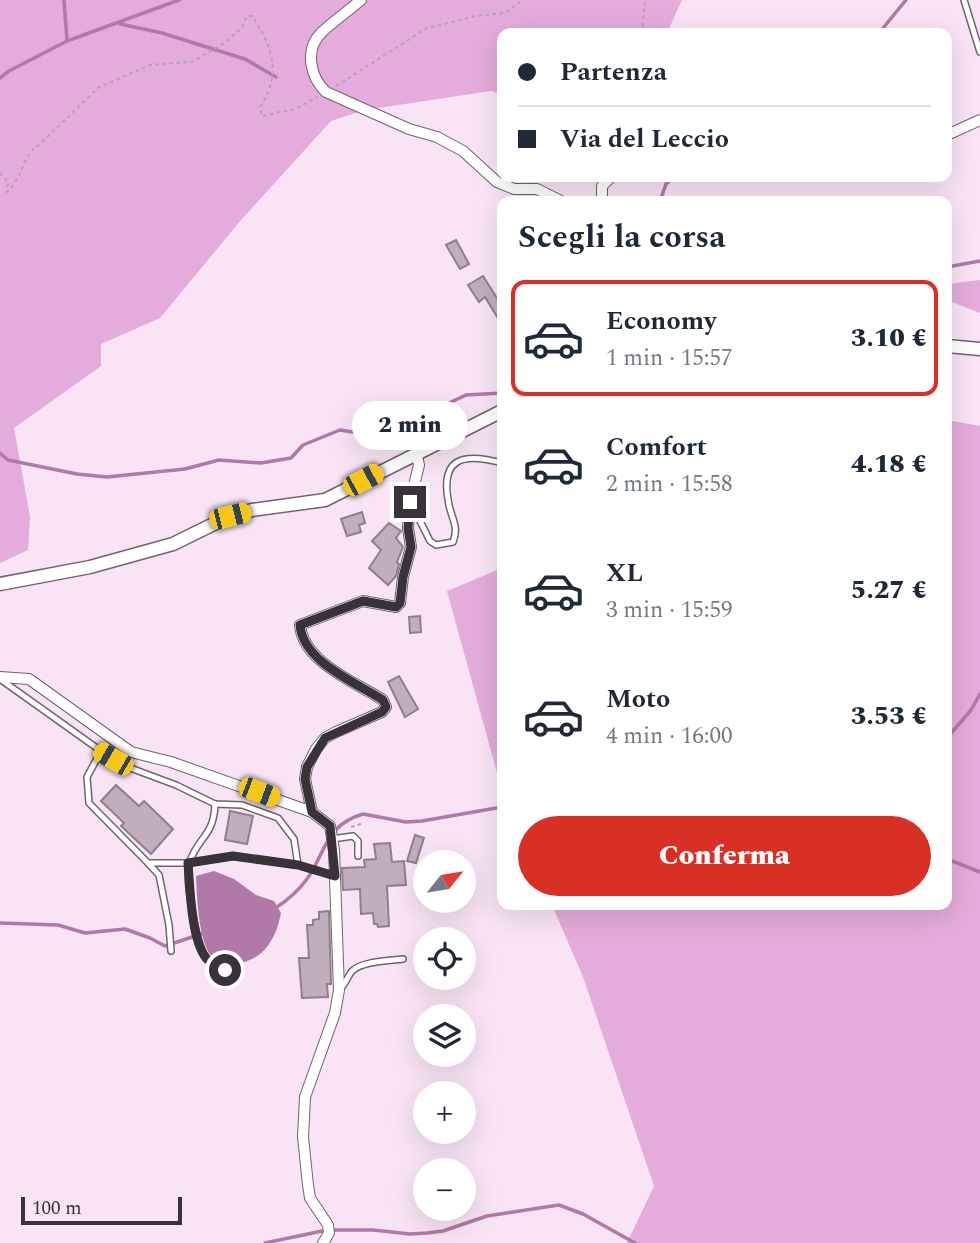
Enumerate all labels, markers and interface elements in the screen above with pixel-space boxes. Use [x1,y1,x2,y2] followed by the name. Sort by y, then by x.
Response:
[560,52,667,92] text: Partenza
[560,119,729,159] text: Via del Leccio
[518,213,726,262] text: Scegli la corsa
[606,301,716,341] text: Economy
[522,307,585,370] icon: car
[851,318,927,358] text: 3.10 €
[606,341,733,376] text: 1 min · 15:57
[352,400,468,449] callout: 2 min
[378,408,442,443] text: 2 min
[606,427,707,467] text: Comfort
[522,433,585,496] icon: car
[851,444,927,484] text: 4.18 €
[340,461,387,499] car
[606,467,733,502] text: 2 min · 15:58
[394,486,426,518] route end
[208,501,253,531] car
[606,553,643,593] text: XL
[522,559,585,622] icon: car
[851,570,927,610] text: 5.27 €
[606,593,733,628] text: 3 min · 15:59
[606,679,670,719] text: Moto
[522,685,585,748] icon: car
[851,696,927,736] text: 3.53 €
[606,719,733,754] text: 4 min · 16:00
[90,739,137,779] car
[236,775,283,809] car
[518,816,931,896] button: Conferma
[413,850,476,914] north arrow
[413,850,476,1221] map controls
[413,927,476,990] button: locate
[209,954,241,986] route start
[413,1004,476,1067] button: layers
[413,1081,476,1144] button: +
[413,1158,476,1221] button: −
[21,1194,182,1226] scale bar
[32,1194,82,1223] text: 100 m

